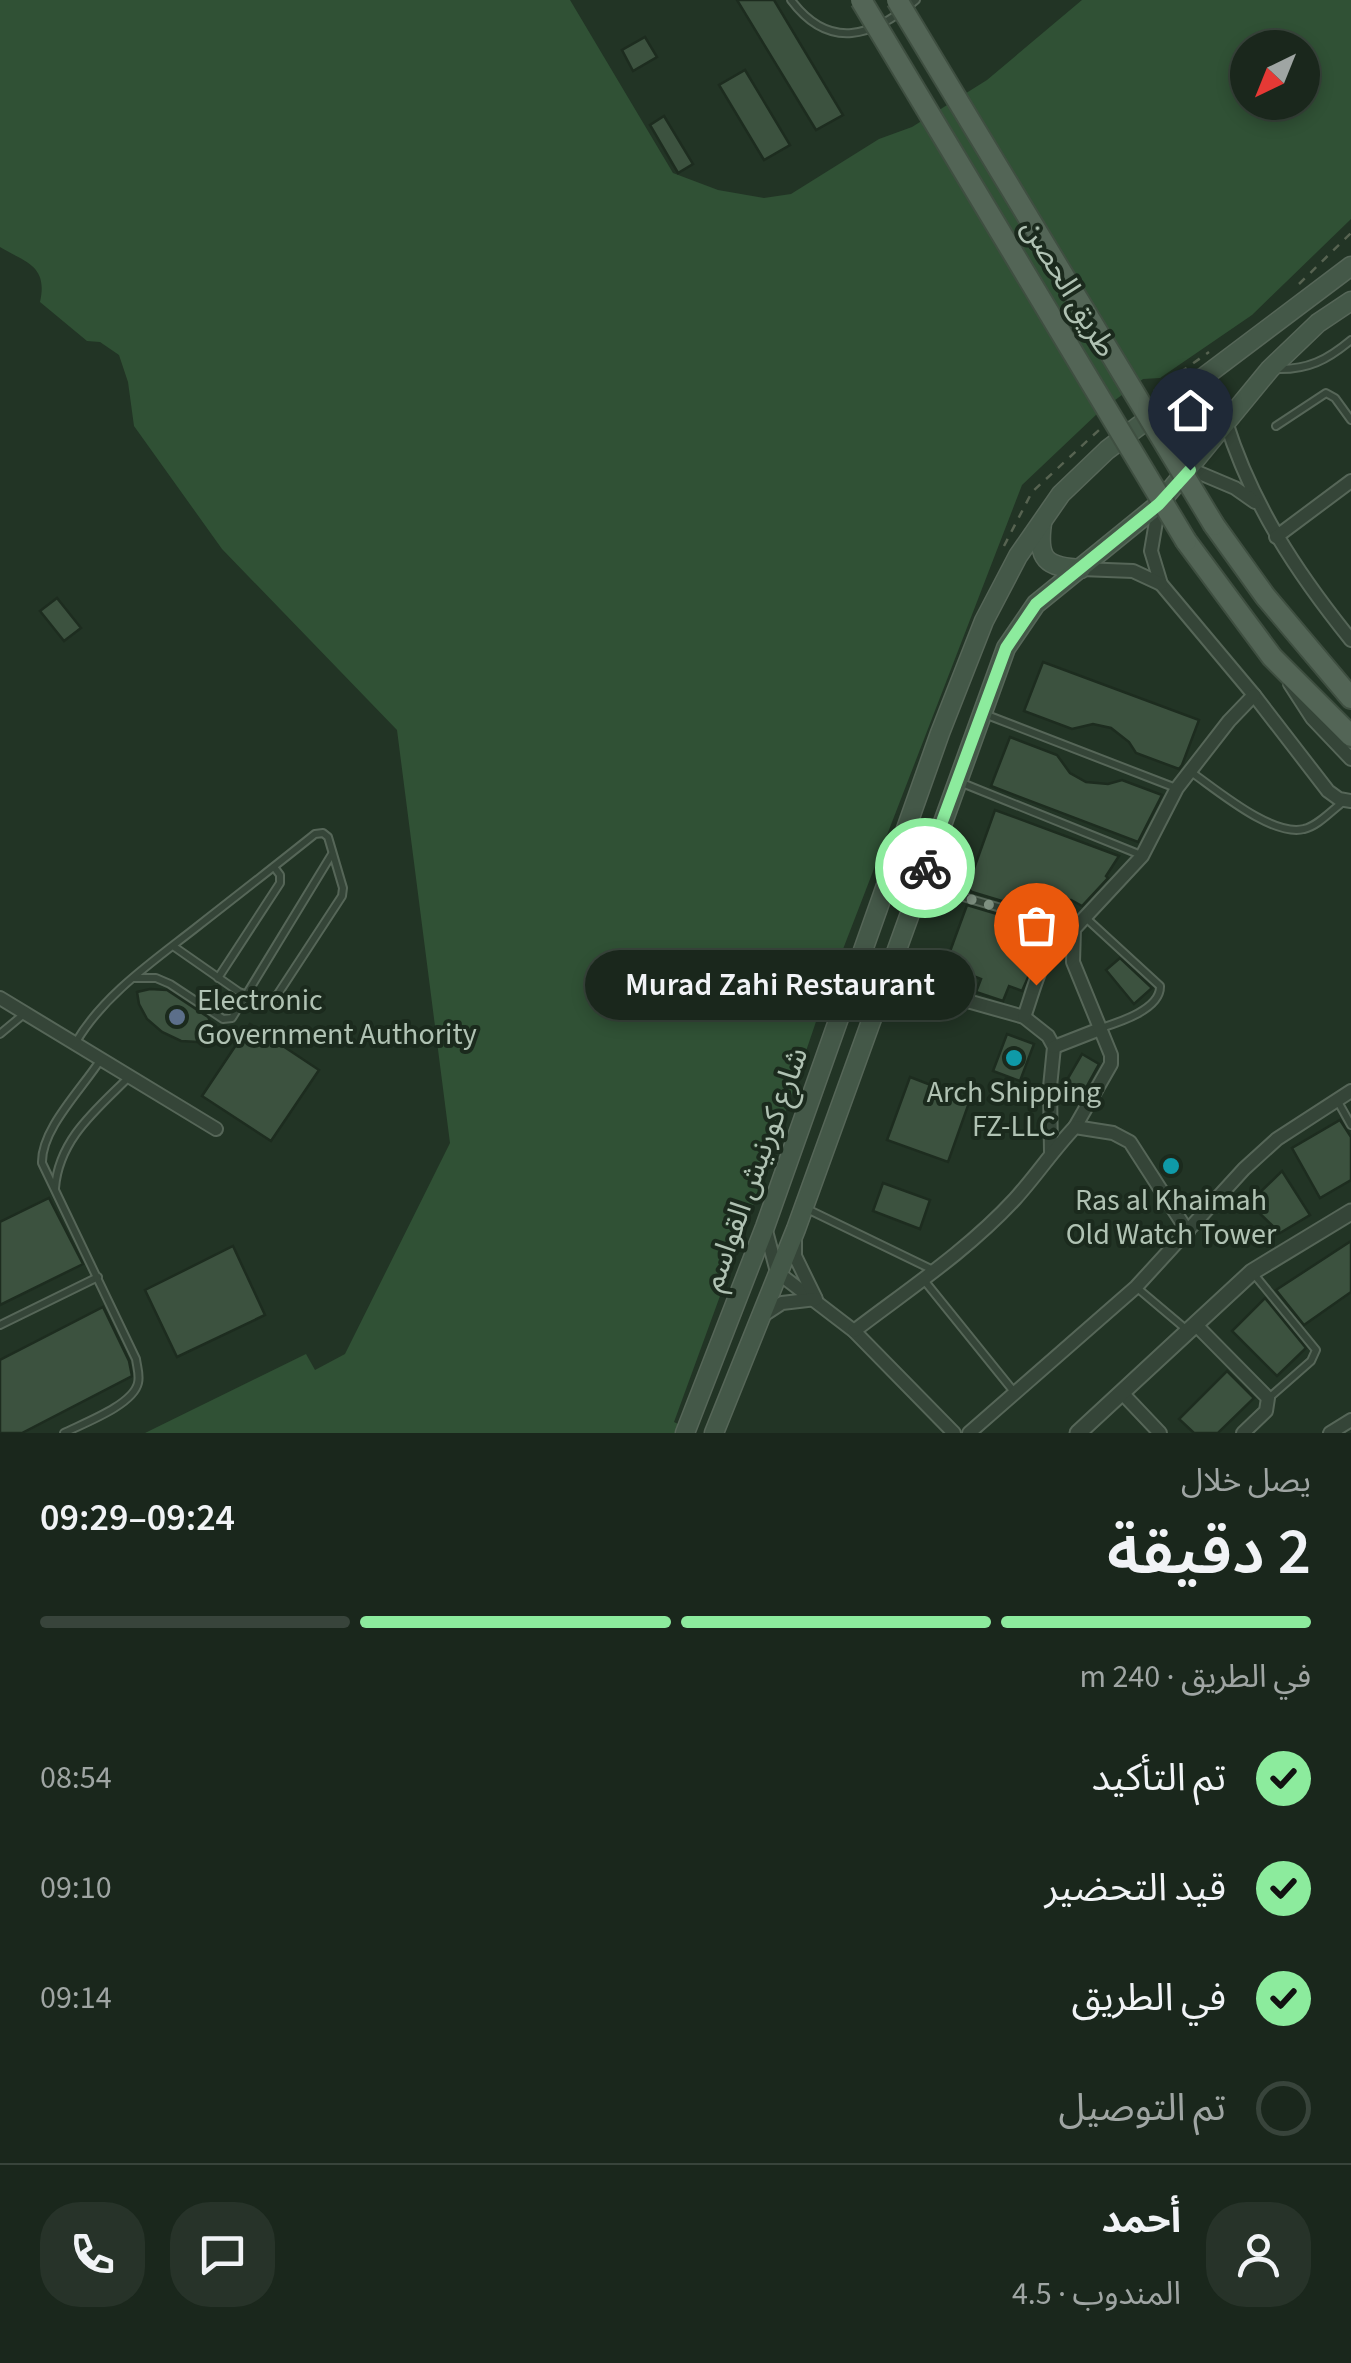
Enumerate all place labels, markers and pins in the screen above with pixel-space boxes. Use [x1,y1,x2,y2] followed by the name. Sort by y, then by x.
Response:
[1148,368,1233,471] pin
[994,883,1079,986] pin
[586,950,976,1020] callout: Murad Zahi Restaurant
[197,979,477,1056] place label: Electronic Government Authority
[166,1006,188,1028] marker: Electronic Government Authority
[1003,1047,1025,1069] marker: Arch Shipping FZ-LLC
[927,1071,1101,1148] place label: Arch Shipping FZ-LLC
[1160,1155,1182,1177] marker: Ras al Khaimah Old Watch Tower
[1066,1179,1277,1256] place label: Ras al Khaimah Old Watch Tower

